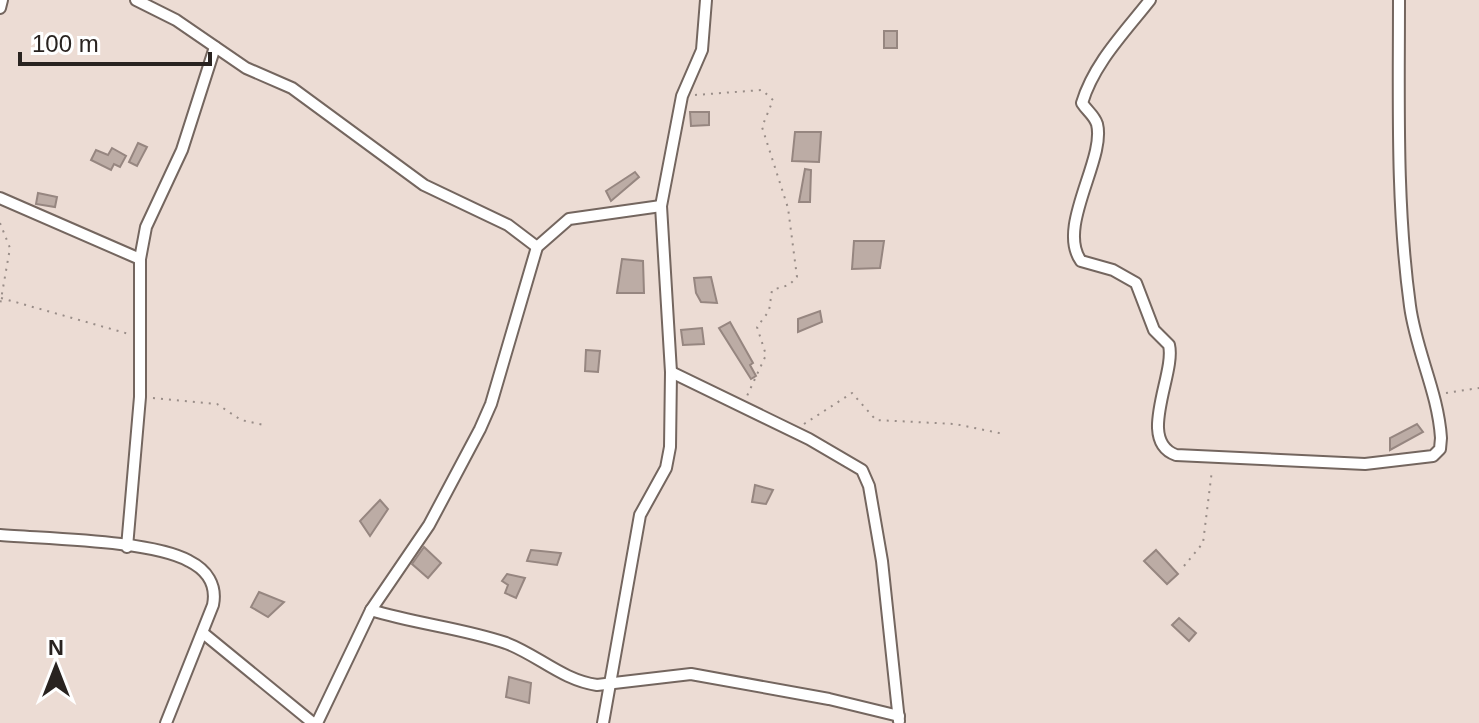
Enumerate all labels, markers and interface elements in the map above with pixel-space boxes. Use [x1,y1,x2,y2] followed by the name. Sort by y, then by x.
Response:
[20,16,210,66] scale bar
[32,30,99,57] text: 100 m
[16,627,96,707] north arrow
[48,635,64,660] text: N

